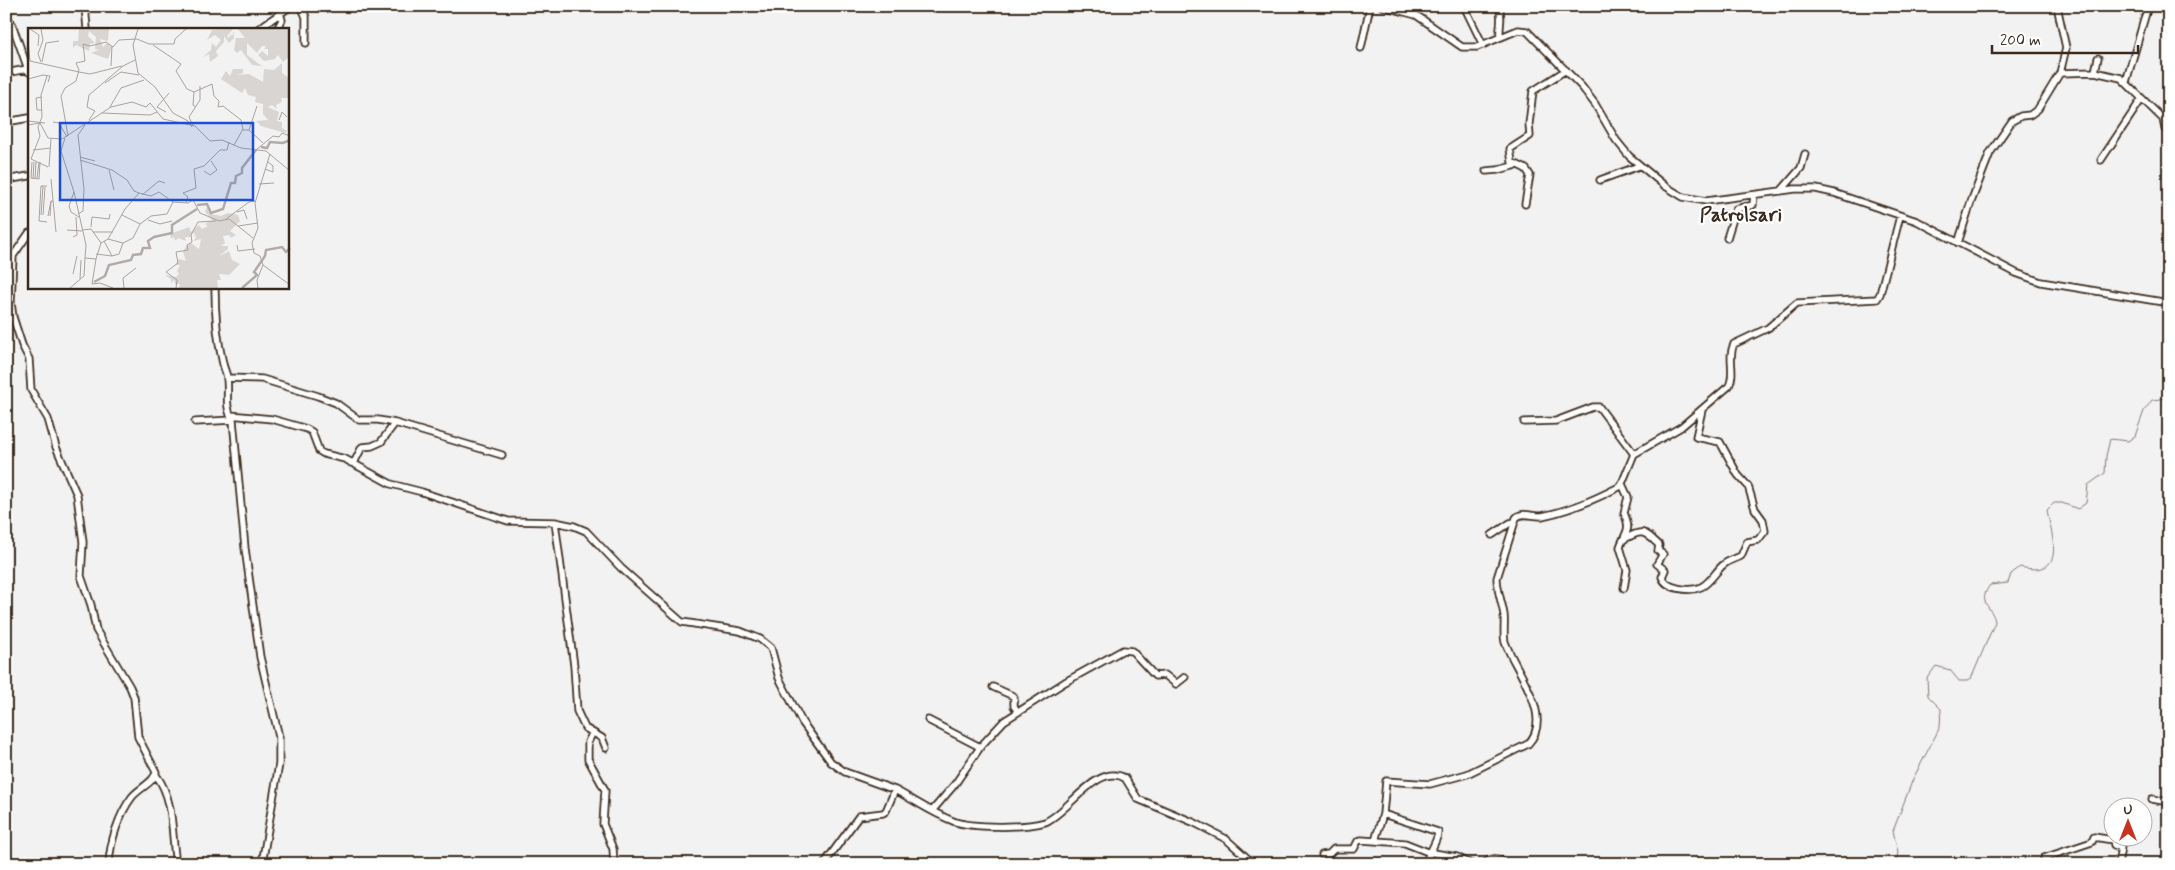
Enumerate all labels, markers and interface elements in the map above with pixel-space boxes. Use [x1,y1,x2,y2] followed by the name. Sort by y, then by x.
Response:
[1992,22,2139,54] scale bar
[28,28,289,289] inset map
[2000,31,2041,51] text: 200 m
[1700,202,1782,229] district label: Patrolsari
[2102,798,2152,848] north arrow
[2123,801,2133,819] text: U

